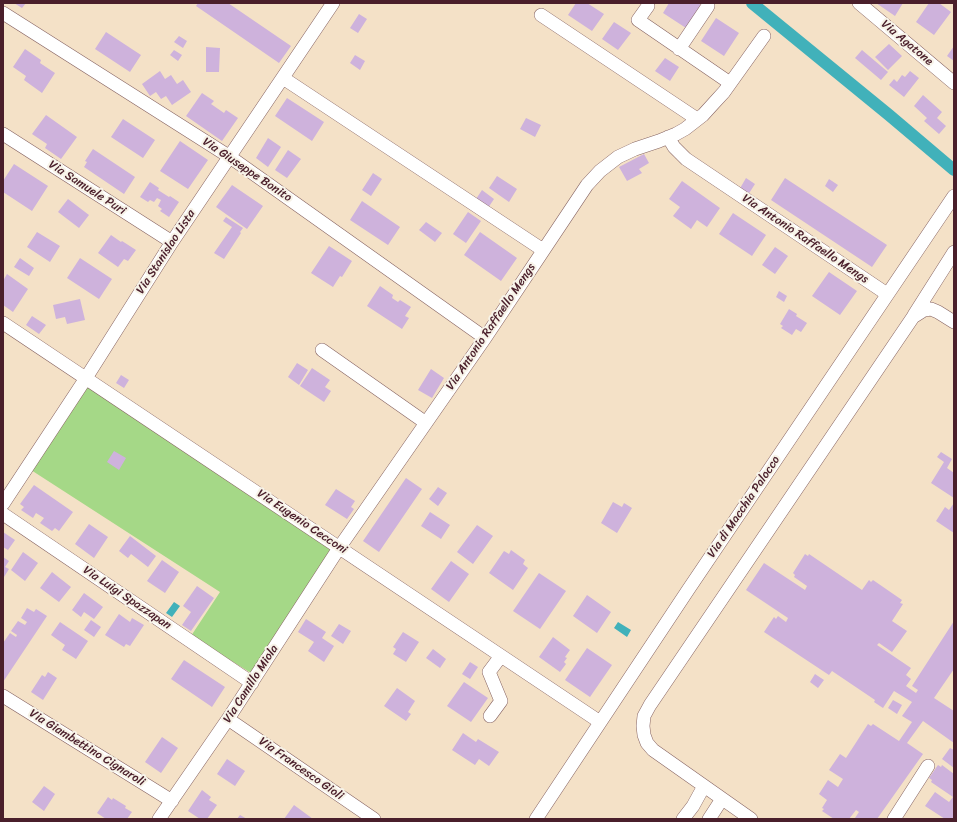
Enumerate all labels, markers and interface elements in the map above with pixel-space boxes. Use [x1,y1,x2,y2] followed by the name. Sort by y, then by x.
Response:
[878,17,936,69] street label: Via Agatone
[200,135,294,205] street label: Via Giuseppe Bonito
[46,158,128,218] street label: Via Samuele Puri
[739,191,871,287] street label: Via Antonio Raffaello Mengs
[133,207,199,297] street label: Via Stanislao Lista
[443,261,539,393] street label: Via Antonio Raffaello Mengs
[705,453,783,561] street label: Via di Macchia Palocco
[254,487,350,557] street label: Via Eugenio Cecconi
[80,563,174,633] street label: Via Luigi Spazzapan
[220,642,282,726] street label: Via Camillo Miola
[26,706,148,790] street label: Via Giambettino Cignaroli
[256,734,346,804] street label: Via Francesco Gioli

